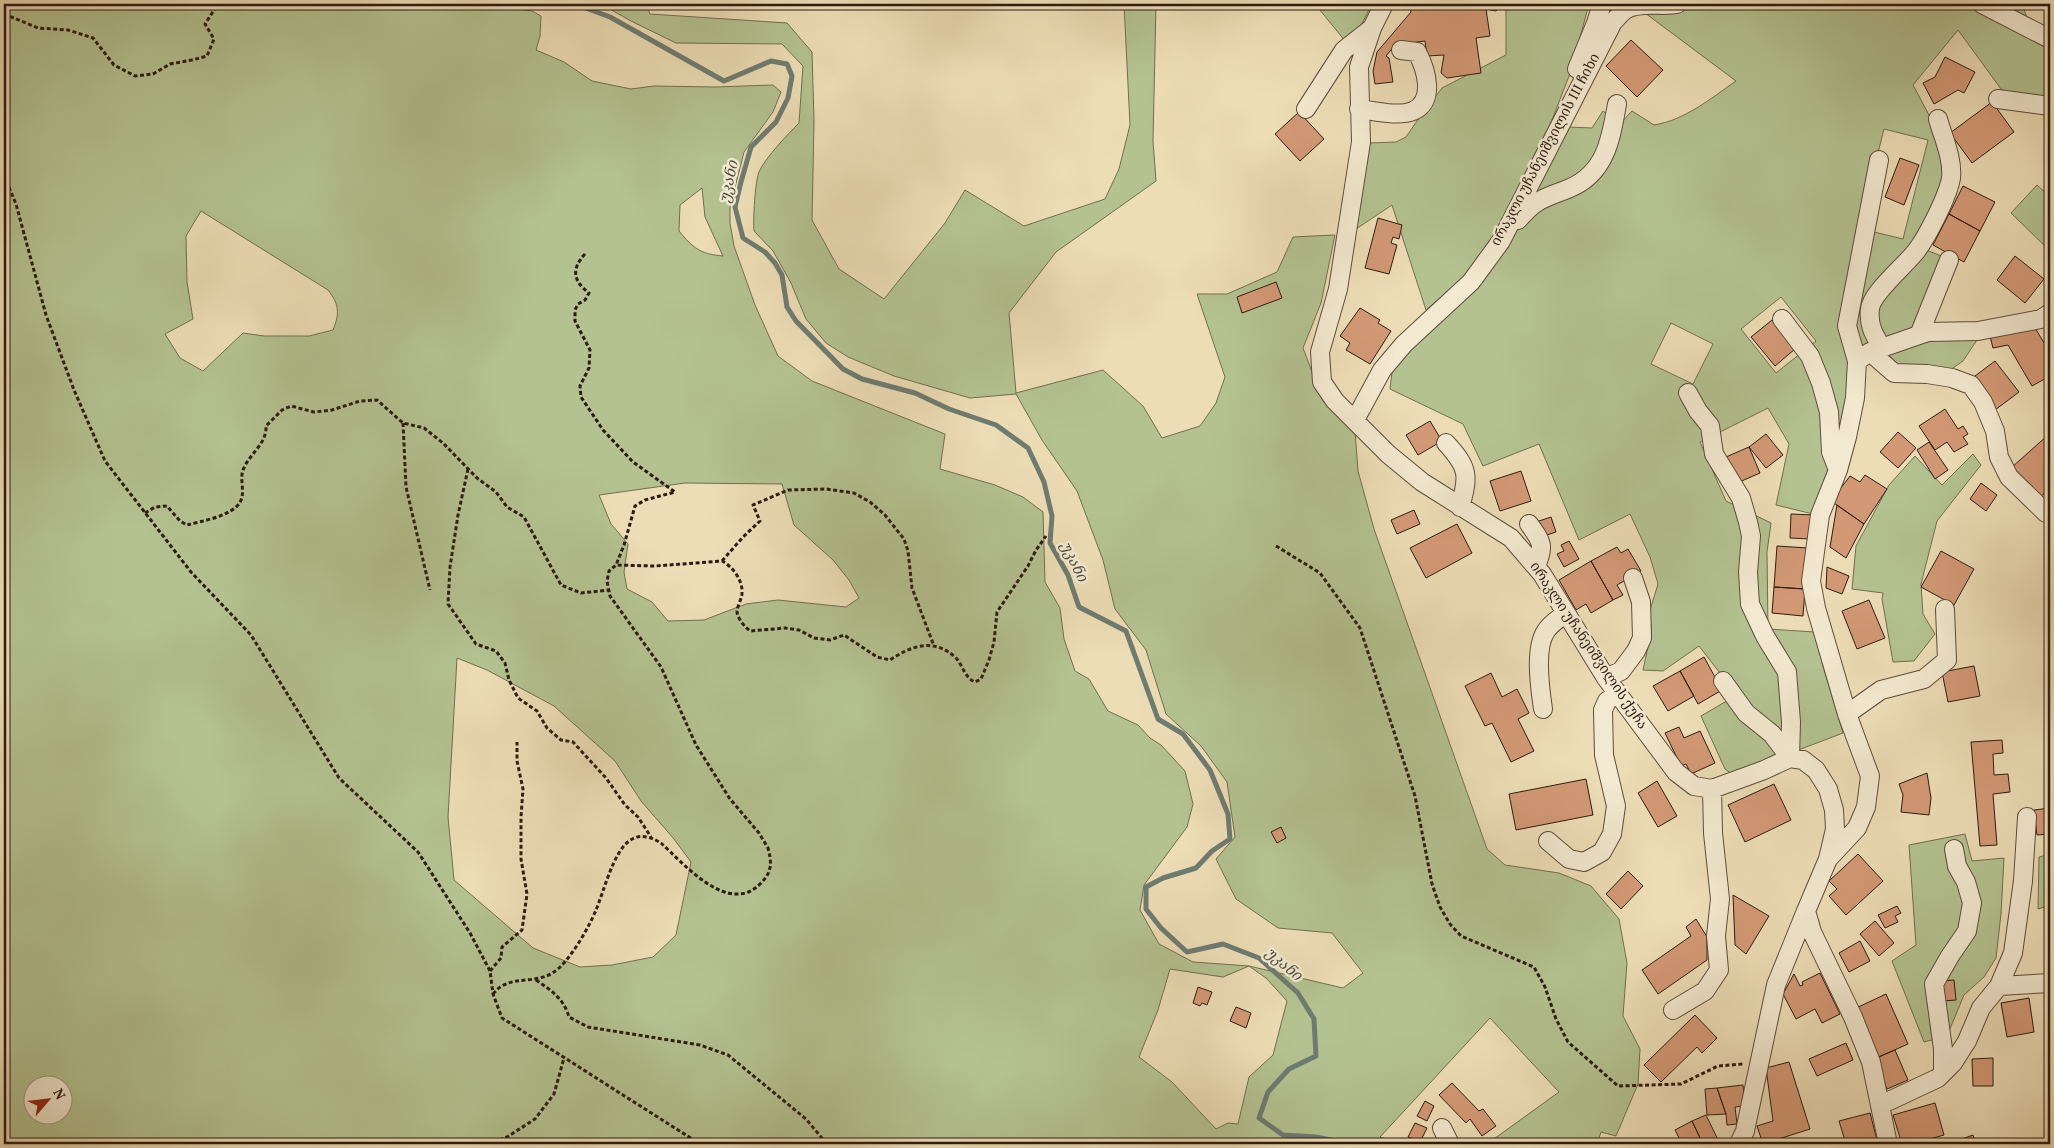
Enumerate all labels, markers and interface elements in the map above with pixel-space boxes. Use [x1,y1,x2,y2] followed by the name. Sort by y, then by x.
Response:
[1487,50,1605,250] street label: ირაკლი უჩანეიშვილის III ჩიხი
[715,158,745,205] water label: უკანი
[1054,538,1092,587] water label: უკანი
[1525,559,1651,733] street label: ირაკლი უჩანეიშვილის ქუჩა
[1260,943,1307,988] water label: უკანი
[22,1076,72,1126] north arrow
[47,1086,69,1104] text: N

